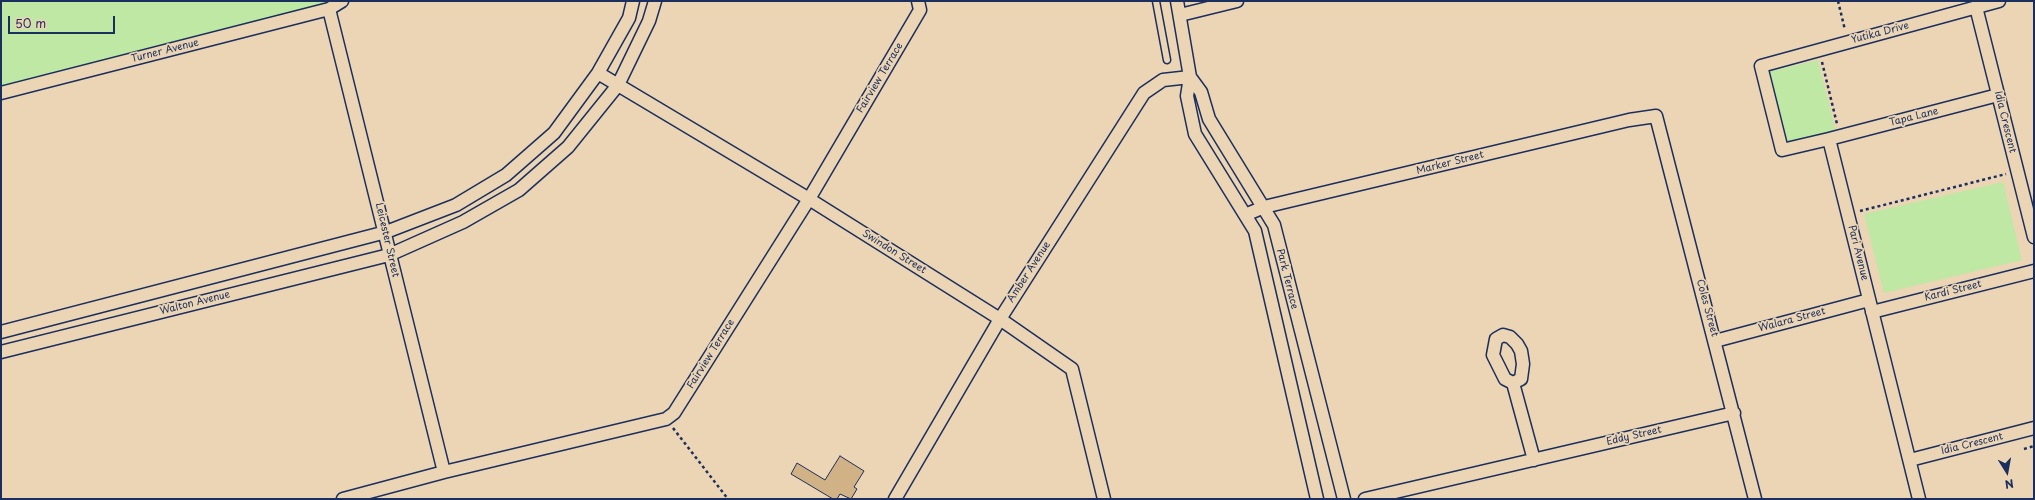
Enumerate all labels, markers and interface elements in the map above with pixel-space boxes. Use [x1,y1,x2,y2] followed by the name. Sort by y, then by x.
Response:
[10,8,117,34] scale bar
[15,14,46,32] text: 50 m
[1850,20,1910,46] street label: Yutika Drive
[130,37,200,65] street label: Turner Avenue
[854,41,906,115] street label: Fairview Terrace
[1992,90,2018,154] street label: Idia Crescent
[1888,105,1940,129] street label: Tapa Lane
[1415,149,1485,177] street label: Marker Street
[373,202,401,278] street label: Leicester Street
[1845,224,1871,282] street label: Pari Avenue
[860,227,928,277] street label: Swindon Street
[1005,239,1053,305] street label: Amber Avenue
[1274,248,1300,310] street label: Park Terrace
[1694,278,1720,338] street label: Coles Street
[1923,278,1983,304] street label: Kardi Street
[159,288,231,318] street label: Walton Avenue
[1757,305,1827,335] street label: Walara Street
[685,317,737,391] street label: Fairview Terrace
[1605,424,1663,448] street label: Eddy Street
[1940,431,2004,457] street label: Idia Crescent
[1987,452,2027,492] north arrow
[2003,475,2015,493] text: N

